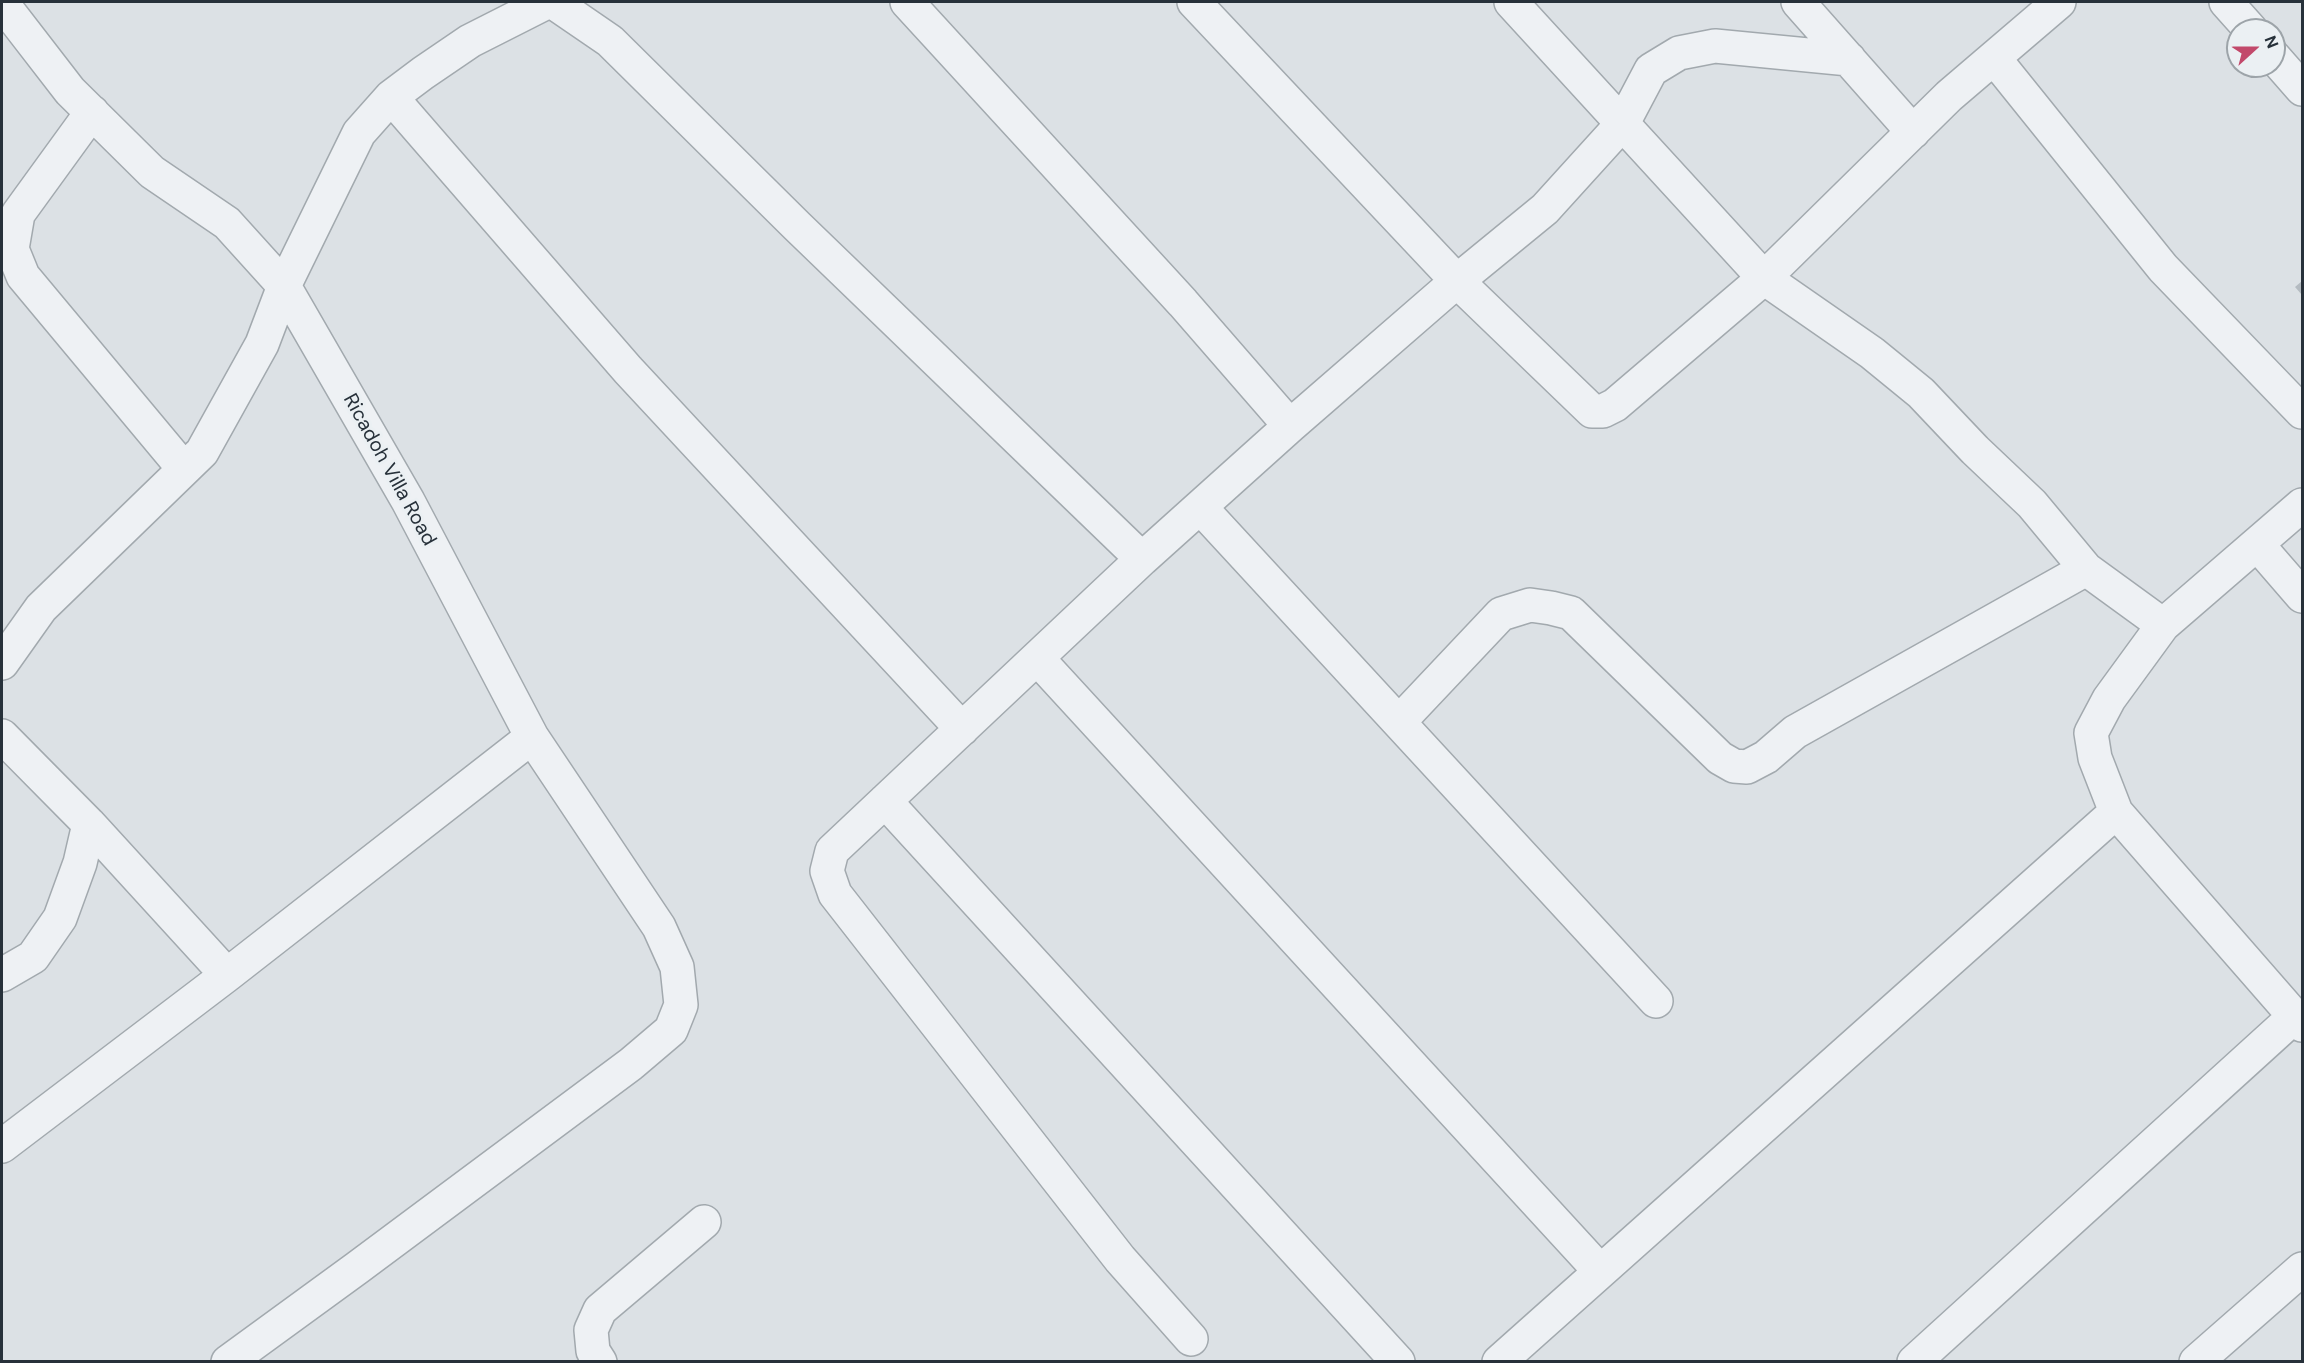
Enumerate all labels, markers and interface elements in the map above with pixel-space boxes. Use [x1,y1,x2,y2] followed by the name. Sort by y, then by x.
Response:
[2226,18,2286,78] north arrow
[2260,33,2283,51] text: N
[337,390,441,550] street label: Ricadoh Villa Road

